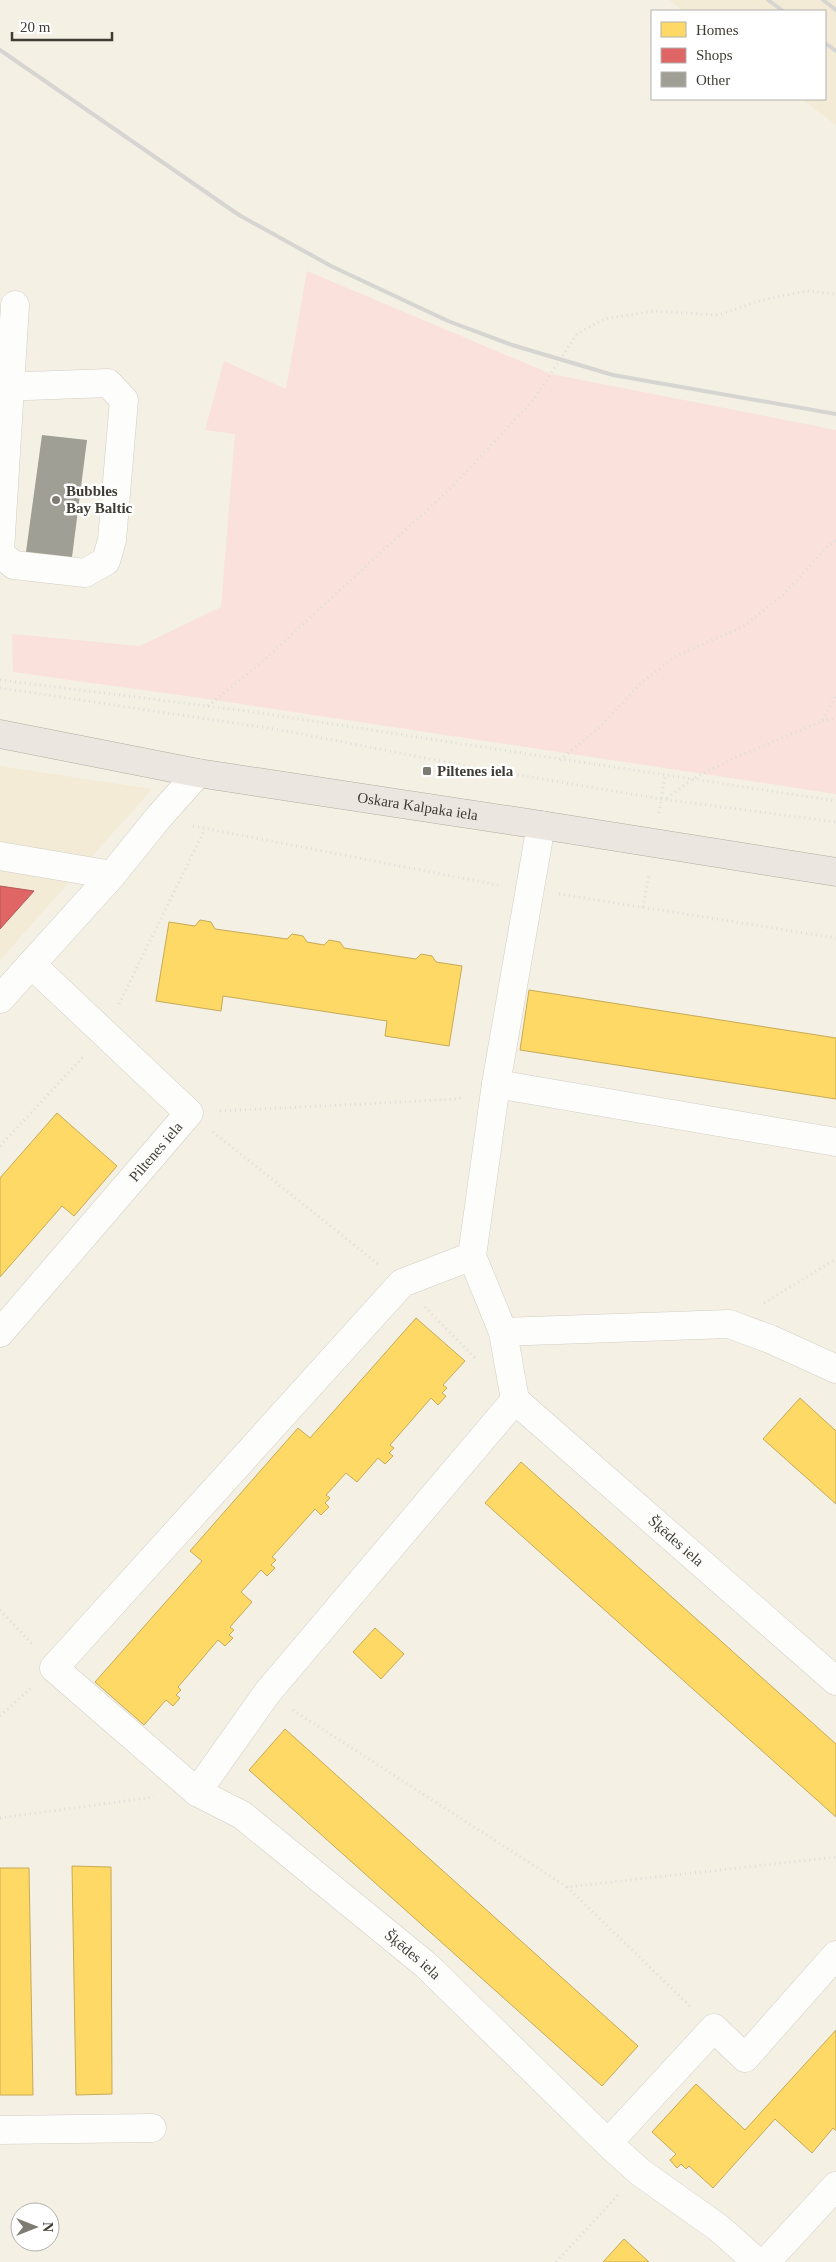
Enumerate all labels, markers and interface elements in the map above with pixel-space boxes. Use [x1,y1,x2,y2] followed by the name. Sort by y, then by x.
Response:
[12,10,112,42] scale bar
[651,10,826,100] legend
[20,19,51,35] text: 20 m
[696,22,739,38] text: Homes
[696,47,733,63] text: Shops
[696,72,730,88] text: Other
[66,483,133,516] place label: Bubbles Bay Baltic
[50,494,62,506] marker: Bubbles Bay Baltic
[437,763,514,779] place label: Piltenes iela
[421,765,433,777] marker: Piltenes iela
[356,789,479,823] street label: Oskara Kalpaka iela
[126,1119,186,1185] street label: Piltenes iela
[645,1513,707,1570] street label: Šķēdes iela
[381,1927,444,1983] street label: Šķēdes iela
[10,2202,60,2252] north arrow
[40,2222,55,2232] text: N

